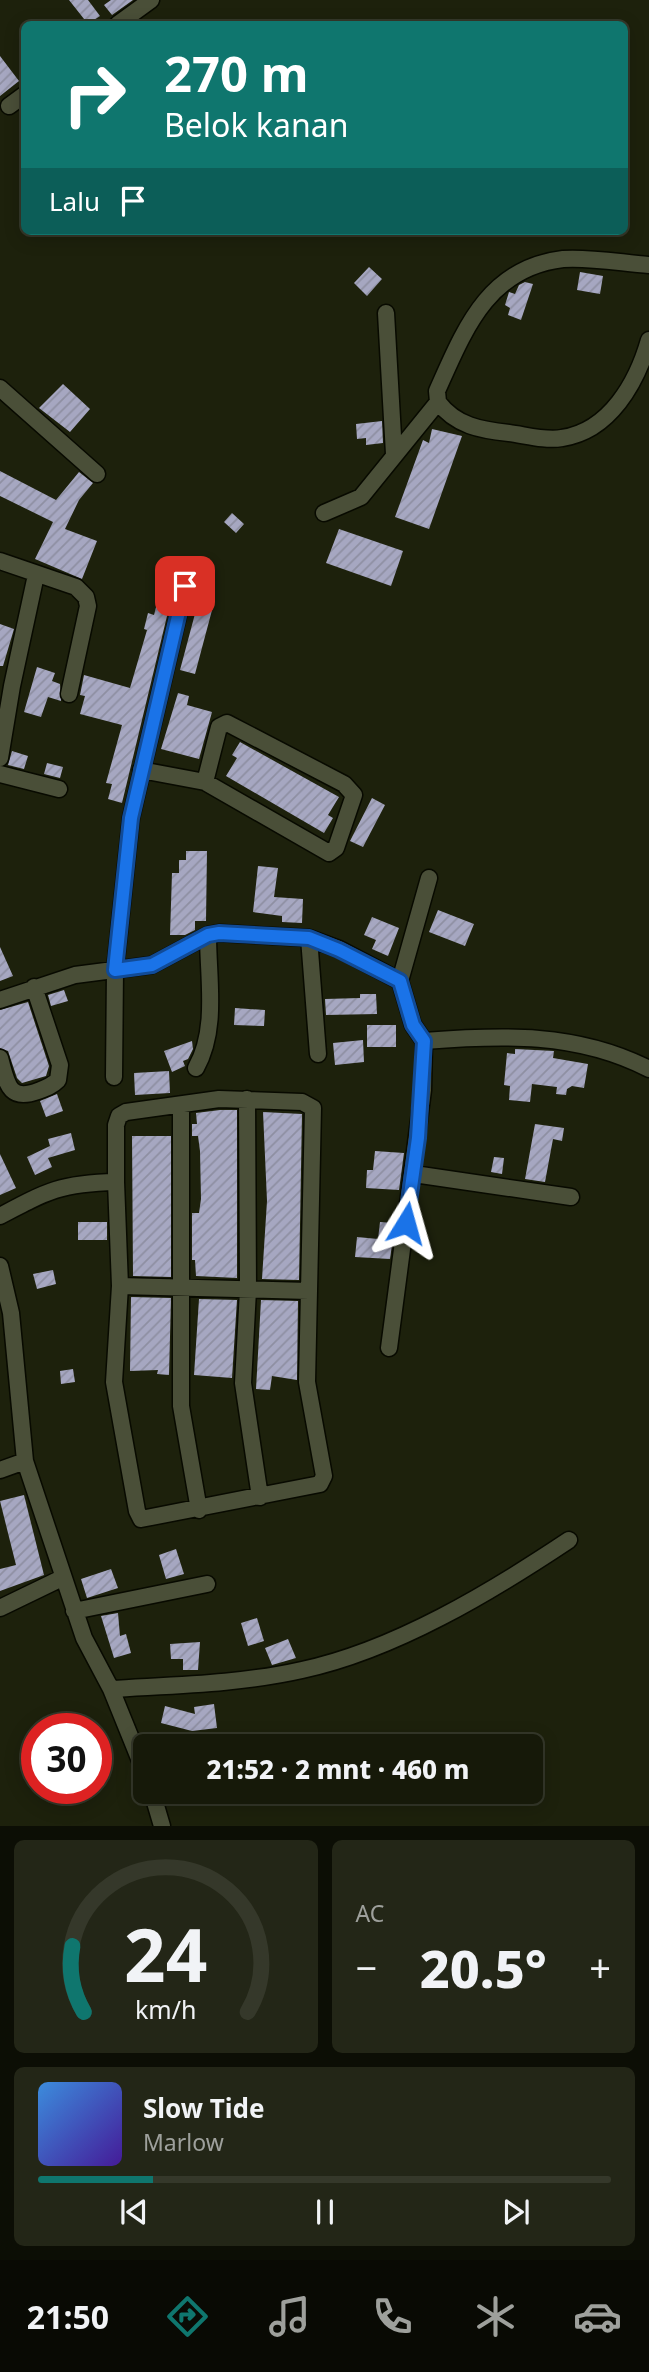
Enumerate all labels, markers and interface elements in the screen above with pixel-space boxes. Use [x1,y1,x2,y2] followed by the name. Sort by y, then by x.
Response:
[164,40,309,106] text: 270 m
[49,49,140,140] icon: right
[164,103,348,146] text: Belok kanan
[114,182,152,220] icon: arrive
[49,183,100,219] text: Lalu
[155,556,215,616] pin
[166,567,204,605] icon: arrive
[369,1186,443,1260] position arrow
[21,1713,112,1804] speed limit sign: 30
[206,1751,470,1787] text: 21:52 · 2 mnt · 460 m
[356,1897,384,1929] text: AC
[124,1905,207,2004] text: 24
[420,1932,547,2003] text: 20.5°
[356,1941,377,1993] text: −
[589,1941,611,1993] text: +
[135,1992,197,2026] text: km/h
[143,2090,265,2126] text: Slow Tide
[143,2126,224,2158] text: Marlow
[115,2193,153,2231] icon: previous
[306,2193,344,2231] icon: pause
[497,2193,535,2231] icon: next
[163,2292,212,2341] icon: directions
[265,2292,314,2341] icon: music
[368,2292,417,2341] icon: phone
[471,2292,520,2341] icon: climate
[573,2292,622,2341] icon: car
[27,2295,109,2338] text: 21:50

